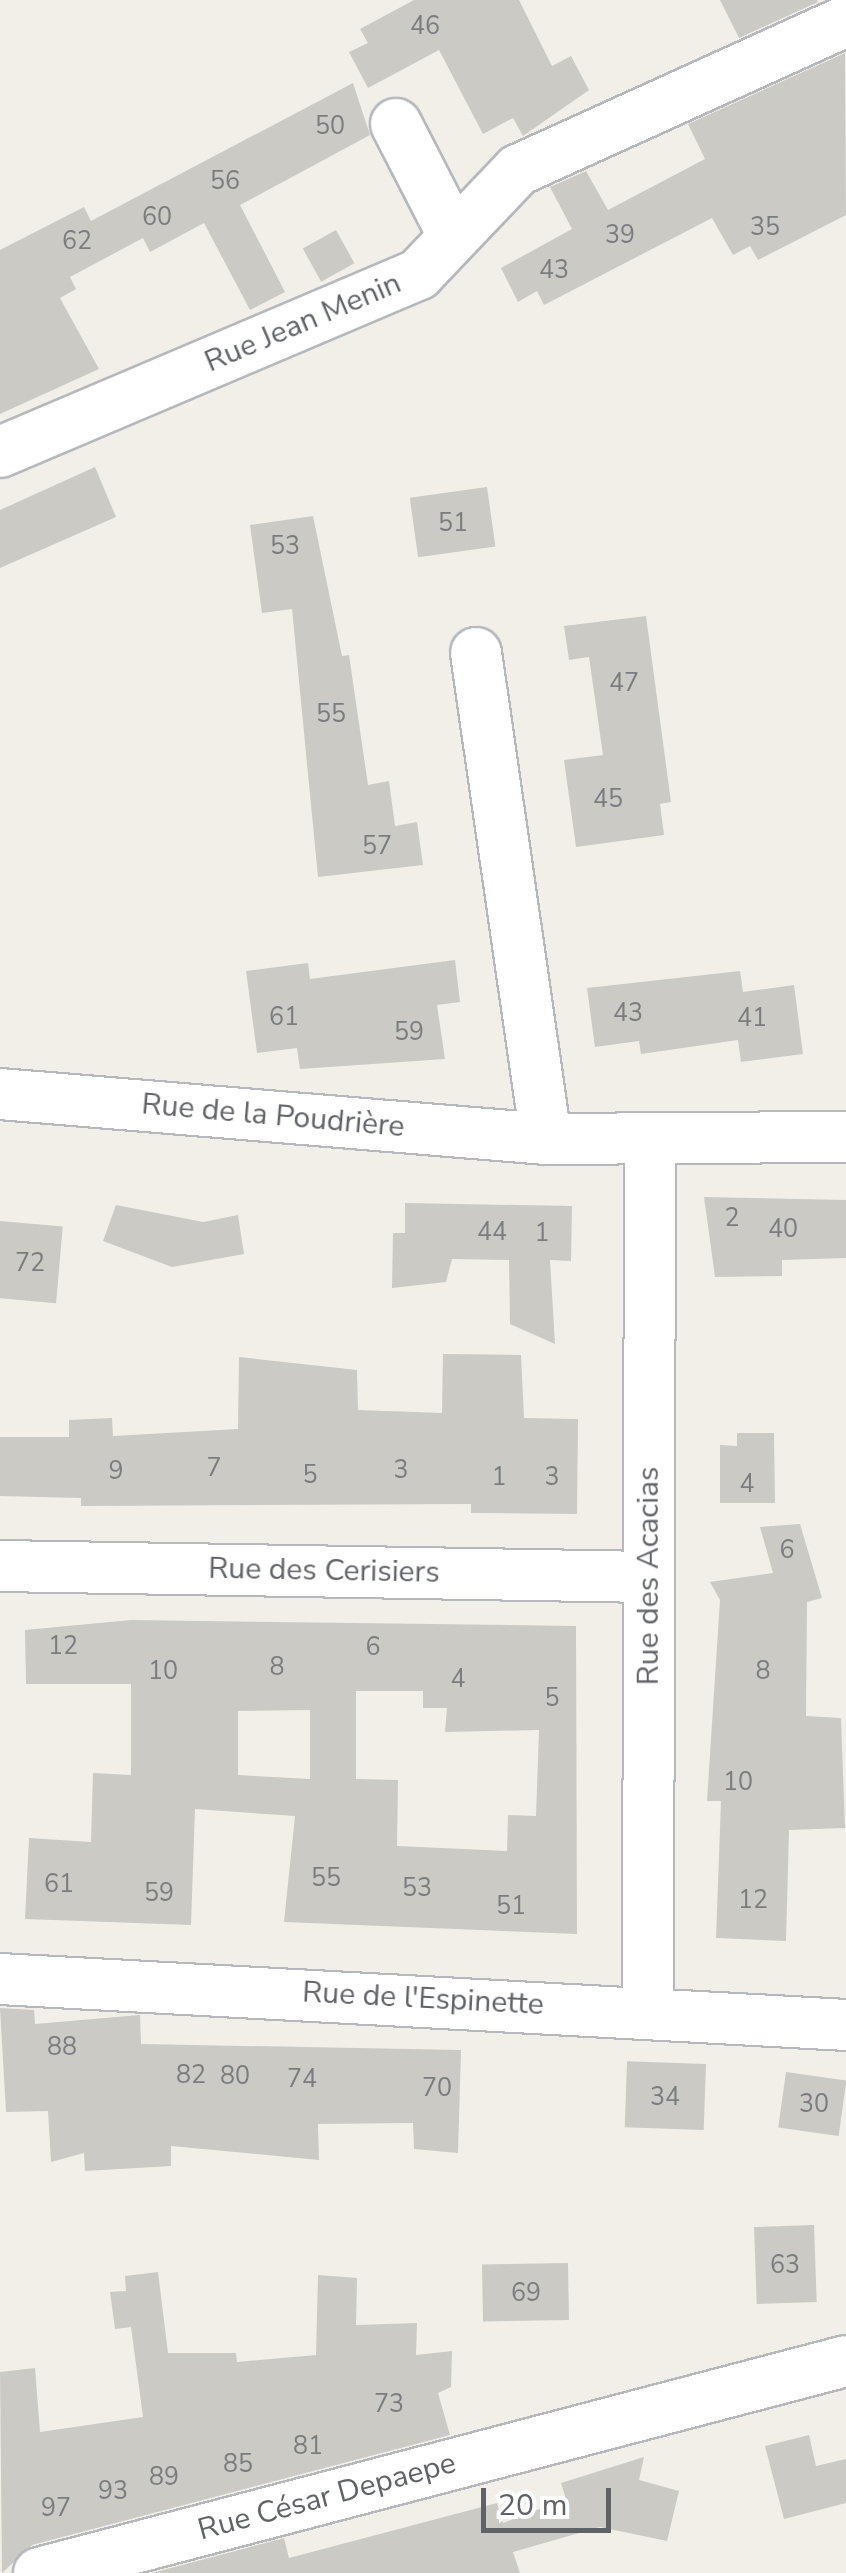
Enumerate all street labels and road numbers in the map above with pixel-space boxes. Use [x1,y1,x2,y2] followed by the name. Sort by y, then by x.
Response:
[200,265,406,381] street label: Rue Jean Menin
[140,1087,406,1145] street label: Rue de la Poudrière
[631,1467,667,1685] street label: Rue des Acacias
[208,1551,440,1591] street label: Rue des Cerisiers
[301,1975,545,2023] street label: Rue de l'Espinette
[194,2445,460,2549] street label: Rue César Depaepe

